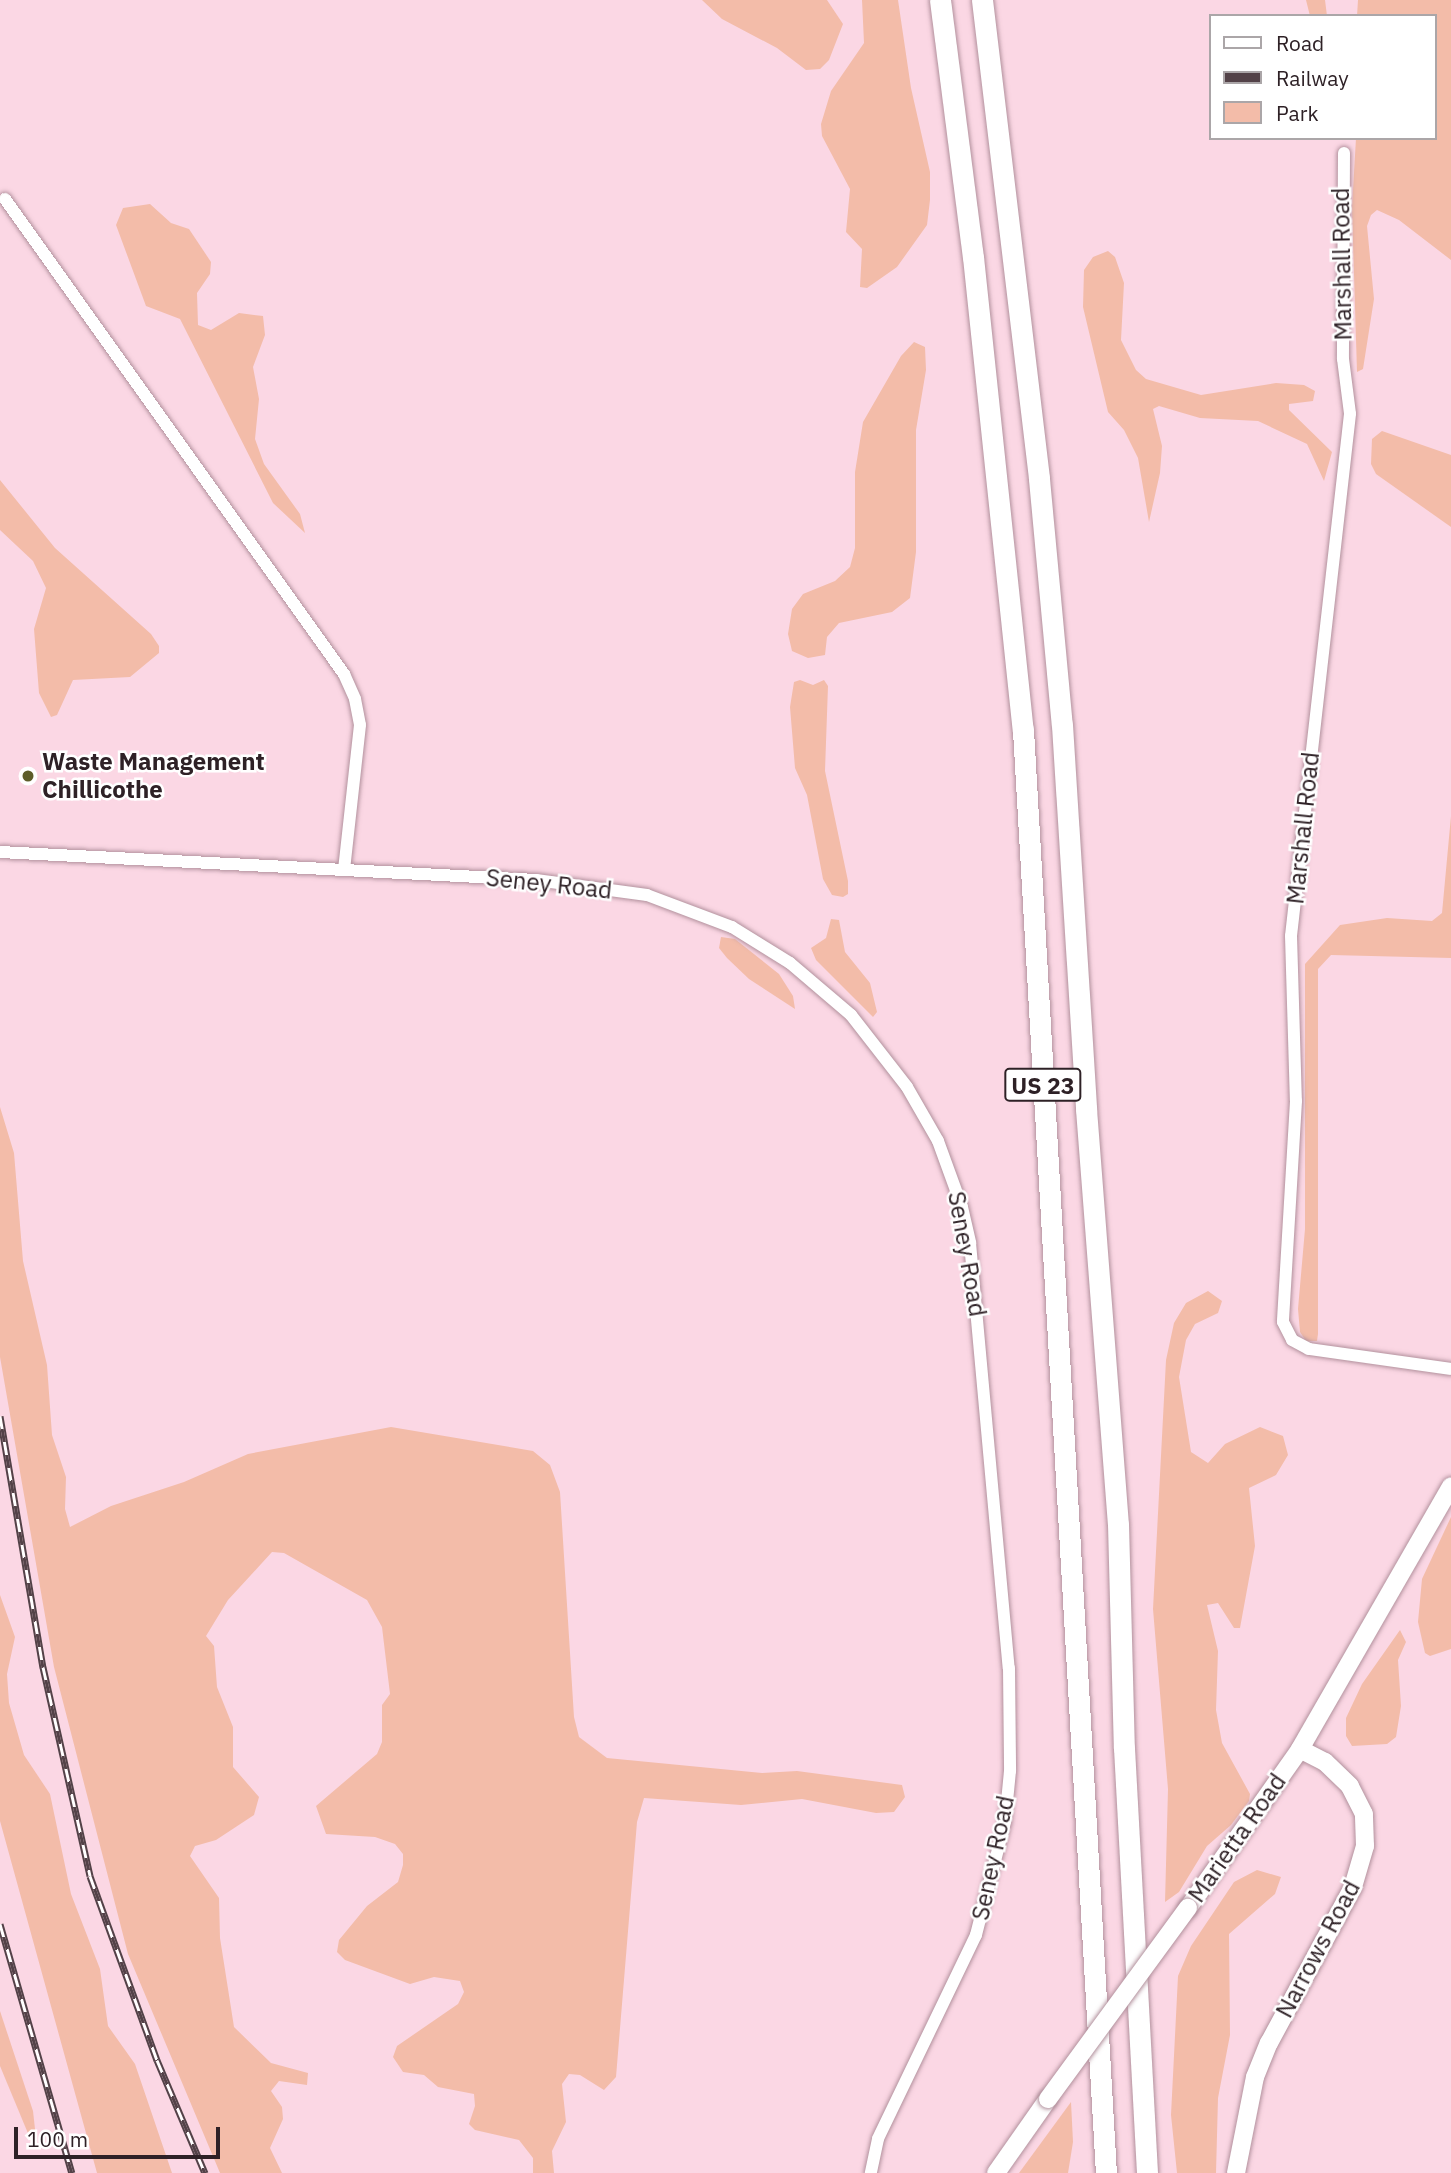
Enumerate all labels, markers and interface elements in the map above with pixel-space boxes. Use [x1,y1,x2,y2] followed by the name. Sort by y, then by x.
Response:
[1210,14,1437,140] legend
[1276,29,1324,57] text: Road
[1276,64,1349,92] text: Railway
[1276,99,1319,127] text: Park
[1326,187,1358,341] street label: Marshall Road
[42,748,265,804] place label: Waste Management Chillicothe
[1281,750,1325,906] street label: Marshall Road
[20,768,36,784] marker: Waste Management Chillicothe
[485,863,613,905] street label: Seney Road
[1003,1066,1083,1104] road number: US 23
[942,1189,992,1319] street label: Seney Road
[1182,1768,1292,1908] street label: Marietta Road
[966,1793,1020,1923] street label: Seney Road
[1270,1875,1366,2023] street label: Narrows Road
[18,2114,224,2158] scale bar
[27,2125,88,2153] text: 100 m

